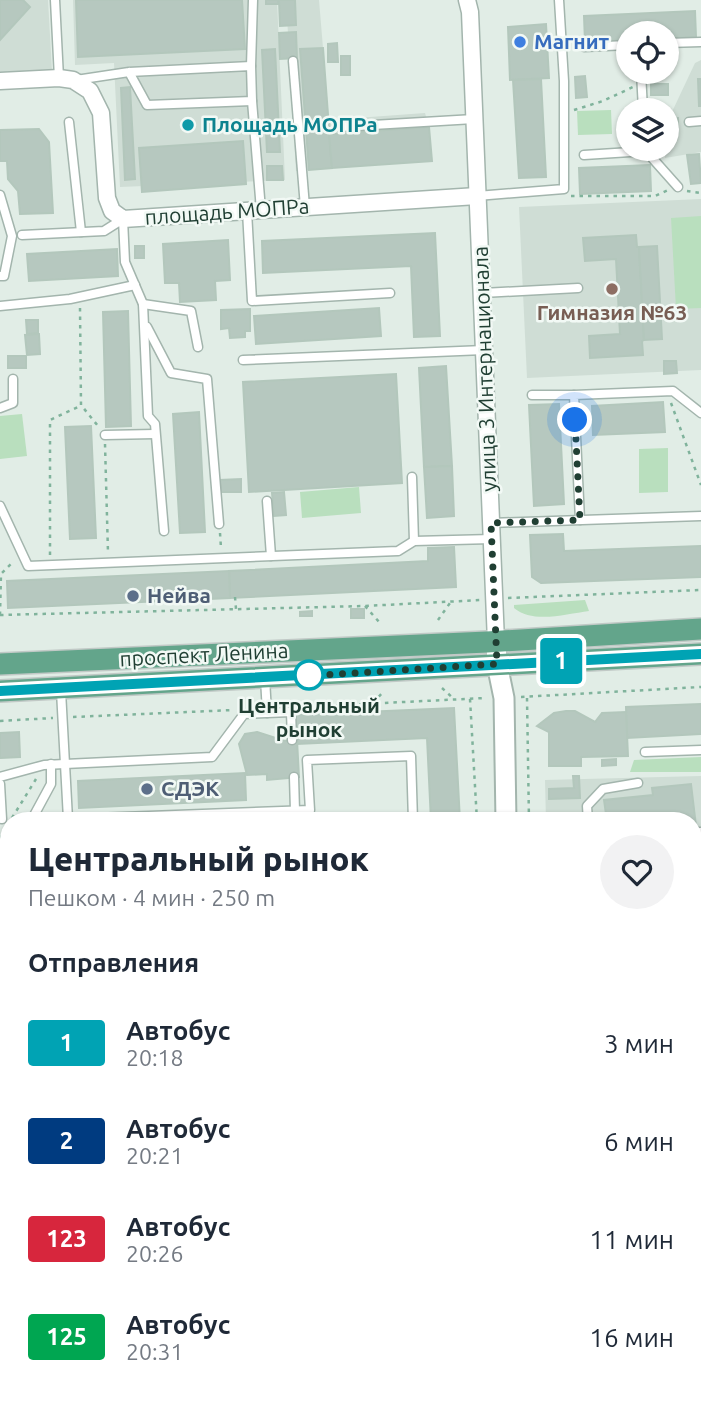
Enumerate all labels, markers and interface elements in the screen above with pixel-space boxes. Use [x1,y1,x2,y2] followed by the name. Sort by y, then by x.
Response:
[616,21,679,161] map controls
[616,21,679,84] button: locate
[534,29,610,53] place label: Магнит
[512,34,528,50] marker: Магнит
[616,98,679,161] button: layers
[202,112,378,136] place label: Площадь МОПРа
[180,117,196,133] marker: Площадь МОПРа
[144,193,310,229] street label: площадь МОПРа
[468,246,500,492] street label: улица 3 Интернационала
[604,281,620,297] marker: Гимназия №63
[537,300,687,324] place label: Гимназия №63
[557,402,592,437] your location
[147,583,211,607] place label: Нейва
[125,588,141,604] marker: Нейва
[119,638,289,670] street label: проспект Ленина
[538,638,584,684] line badge: 1
[554,647,568,674] text: 1
[294,660,324,690] marker: Центральный рынок
[238,693,380,741] place label: Центральный рынок
[161,776,219,800] place label: СДЭК
[139,781,155,797] marker: СДЭК
[600,835,674,909] button: heart
[28,840,369,877] text: Центральный рынок
[28,885,275,910] text: Пешком · 4 мин · 250 m
[28,948,199,977] text: Отправления
[126,1016,230,1045] text: Автобус
[60,1029,73,1056] text: 1
[604,1029,674,1058] text: 3 мин
[126,1045,184,1070] text: 20:18
[126,1114,230,1143] text: Автобус
[60,1127,73,1154] text: 2
[604,1127,674,1156] text: 6 мин
[126,1143,184,1168] text: 20:21
[126,1212,230,1241] text: Автобус
[46,1225,87,1252] text: 123
[589,1225,674,1254] text: 11 мин
[126,1241,184,1266] text: 20:26
[126,1310,230,1339] text: Автобус
[46,1323,87,1350] text: 125
[589,1323,674,1352] text: 16 мин
[126,1339,184,1364] text: 20:31

